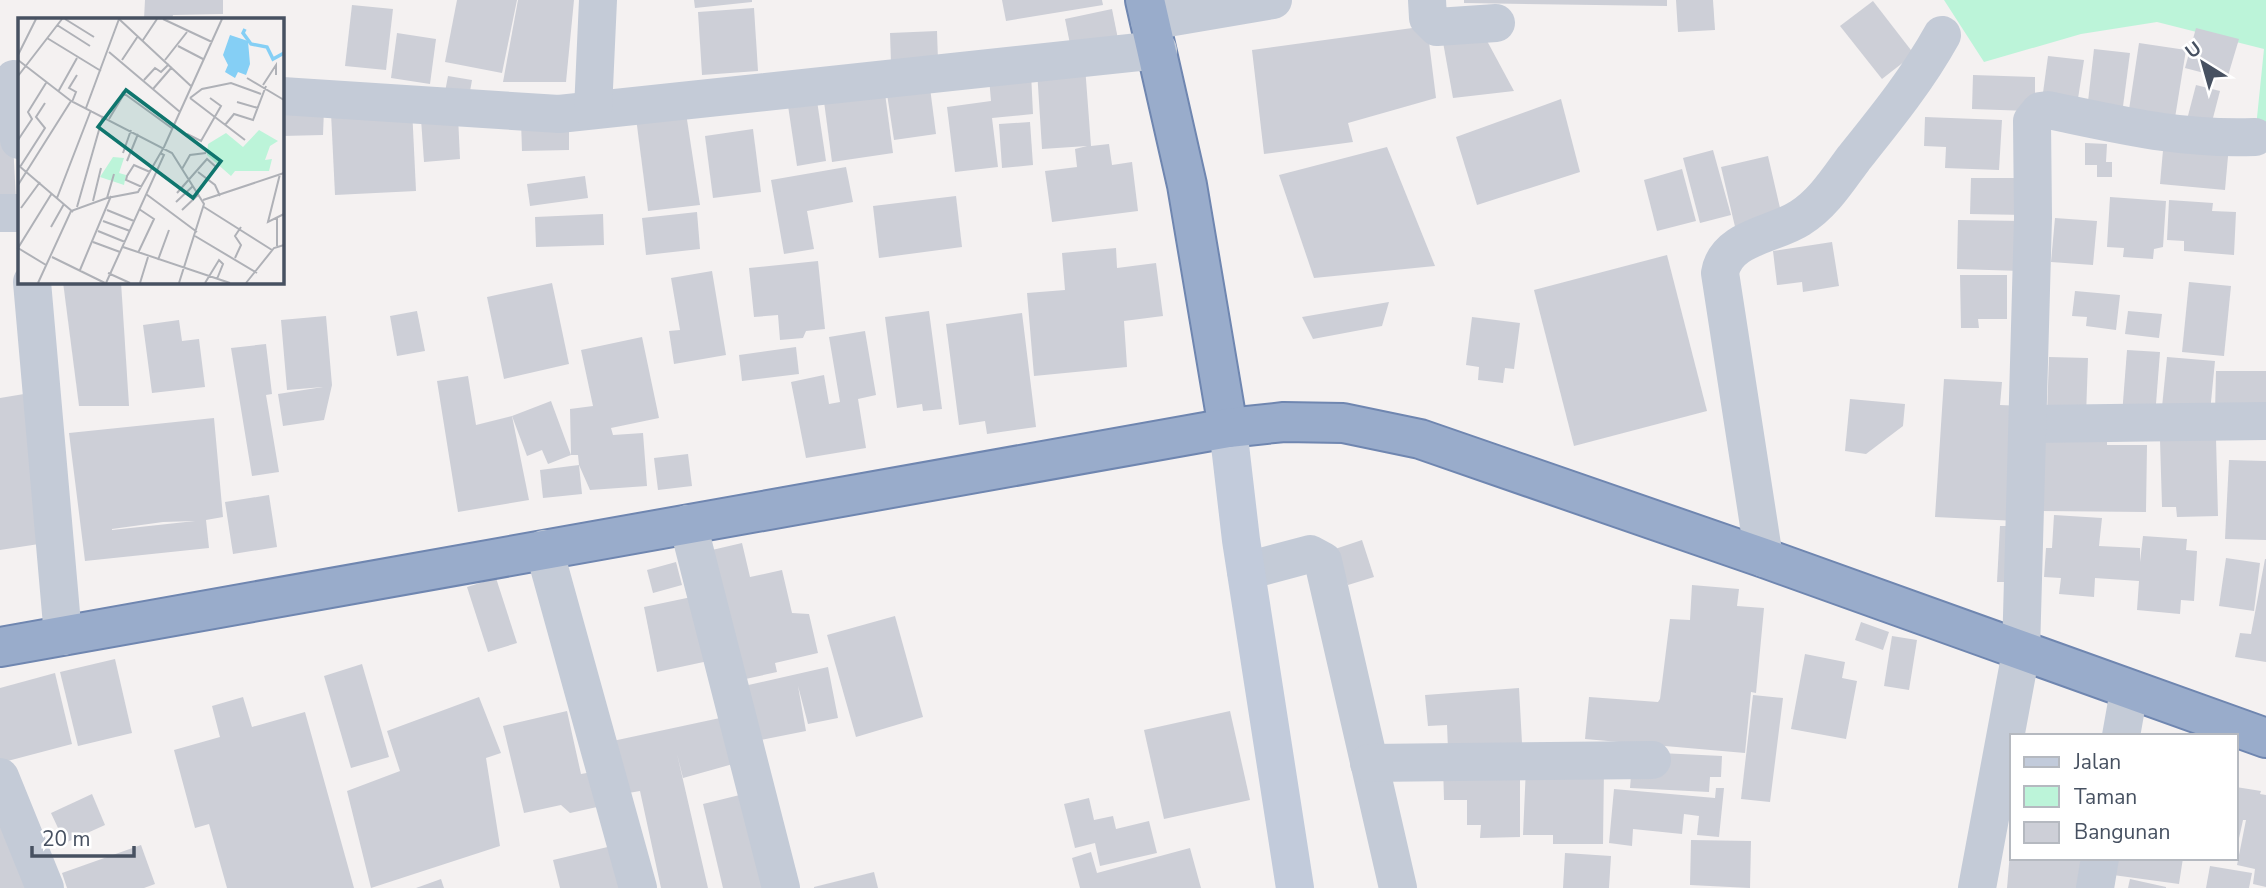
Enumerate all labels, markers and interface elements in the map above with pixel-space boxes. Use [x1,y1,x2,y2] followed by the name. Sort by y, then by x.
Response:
[18,18,284,284] inset map
[2168,28,2238,98] north arrow
[2180,36,2207,65] text: U
[2010,734,2238,860] legend
[2073,748,2121,776] text: Jalan
[2074,783,2137,811] text: Taman
[32,814,133,858] scale bar
[2074,818,2170,846] text: Bangunan
[42,825,91,853] text: 20 m

